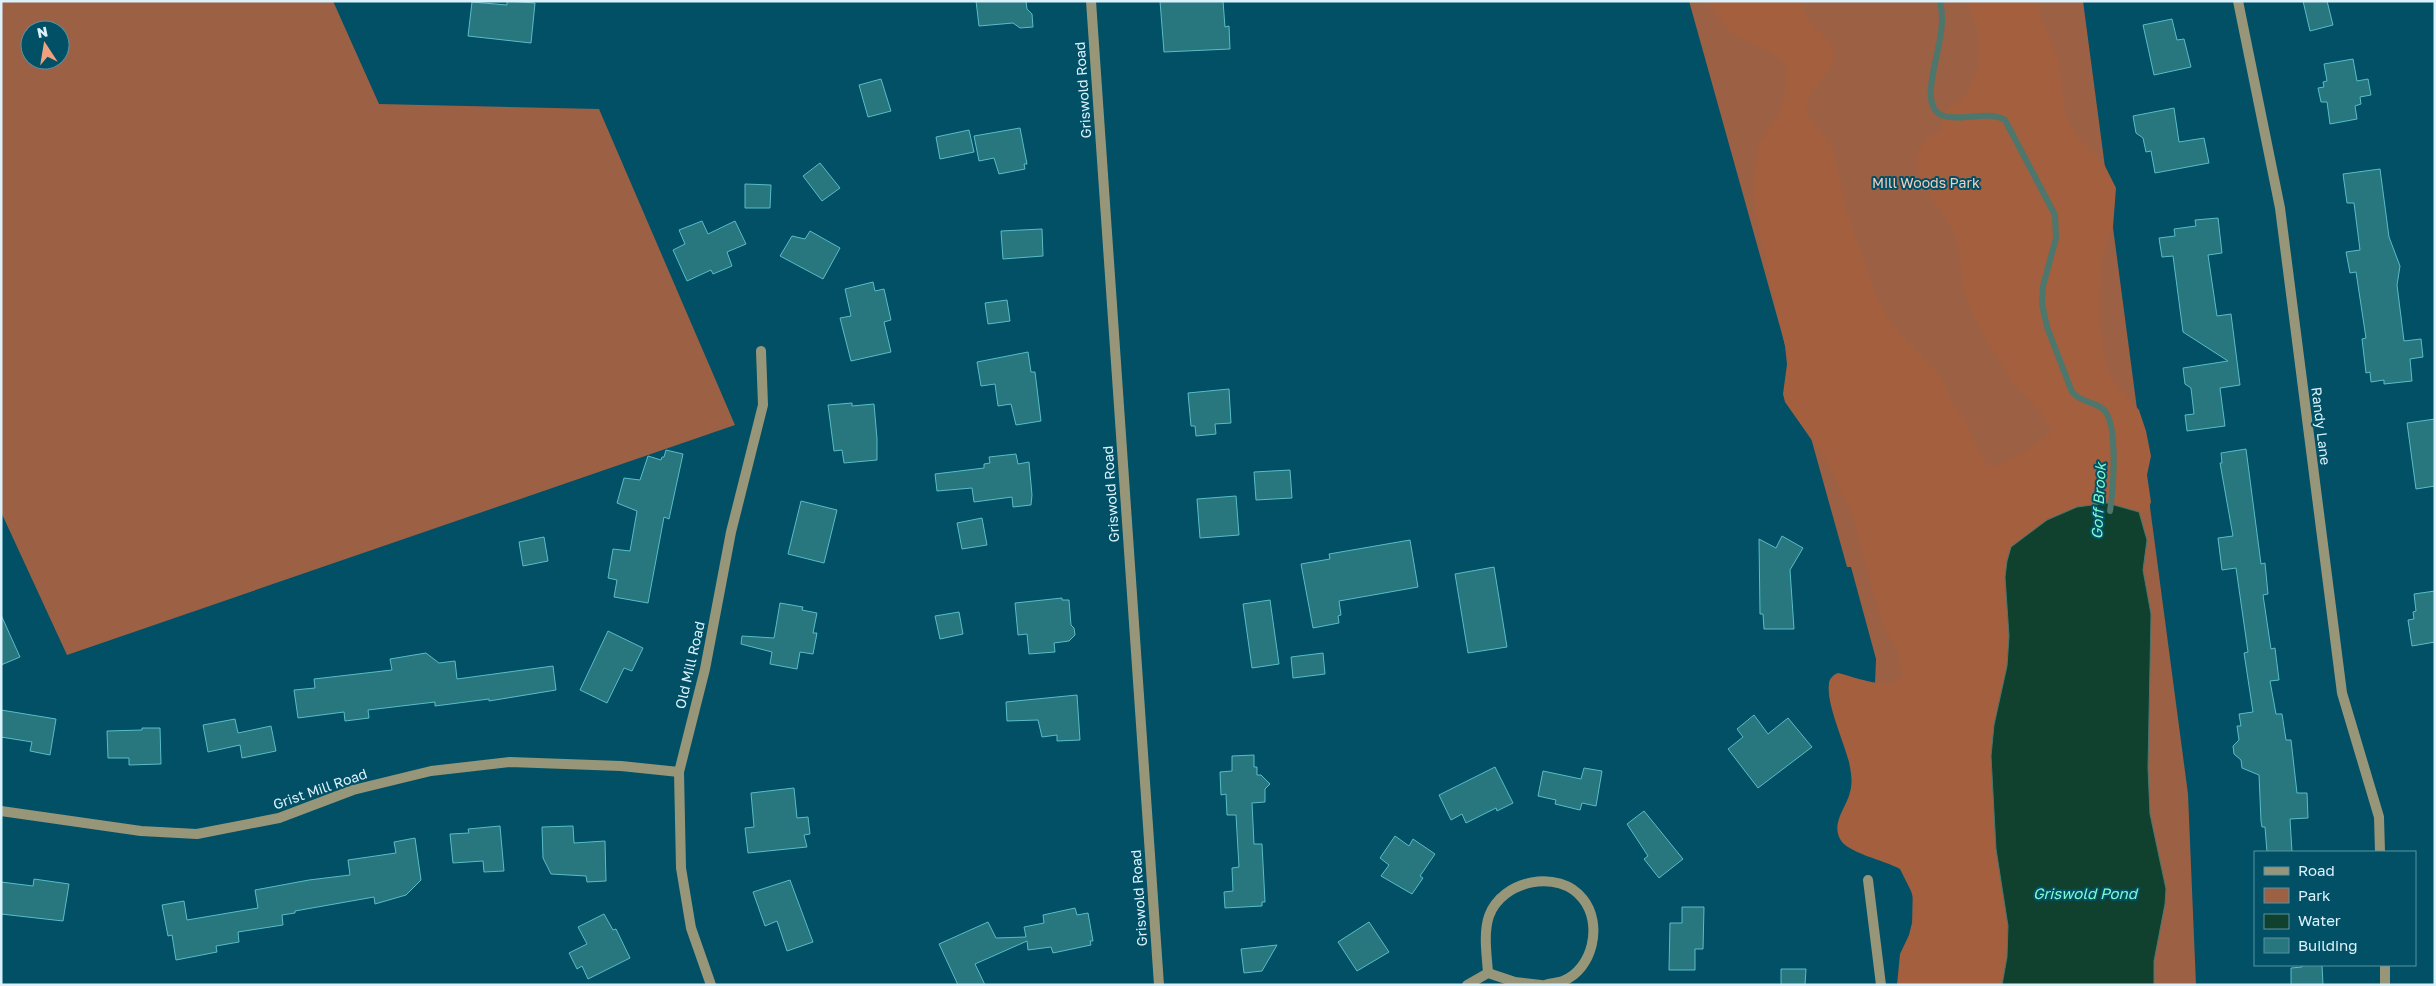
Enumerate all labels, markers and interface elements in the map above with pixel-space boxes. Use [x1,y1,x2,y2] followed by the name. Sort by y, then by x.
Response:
[20,20,70,70] north arrow
[35,22,49,41] text: N
[1071,41,1094,139] street label: Griswold Road
[1872,174,1980,191] park label: Mill Woods Park
[2308,386,2335,466] street label: Randy Lane
[1099,445,1122,543] street label: Griswold Road
[2087,461,2109,540] water label: Goff Brook
[671,619,708,710] street label: Old Mill Road
[271,765,369,813] street label: Grist Mill Road
[1127,849,1150,947] street label: Griswold Road
[2254,851,2416,966] legend
[2298,861,2335,879] text: Road
[2033,884,2139,902] water label: Griswold Pond
[2298,886,2331,904] text: Park
[2298,911,2341,929] text: Water
[2298,936,2358,954] text: Building

